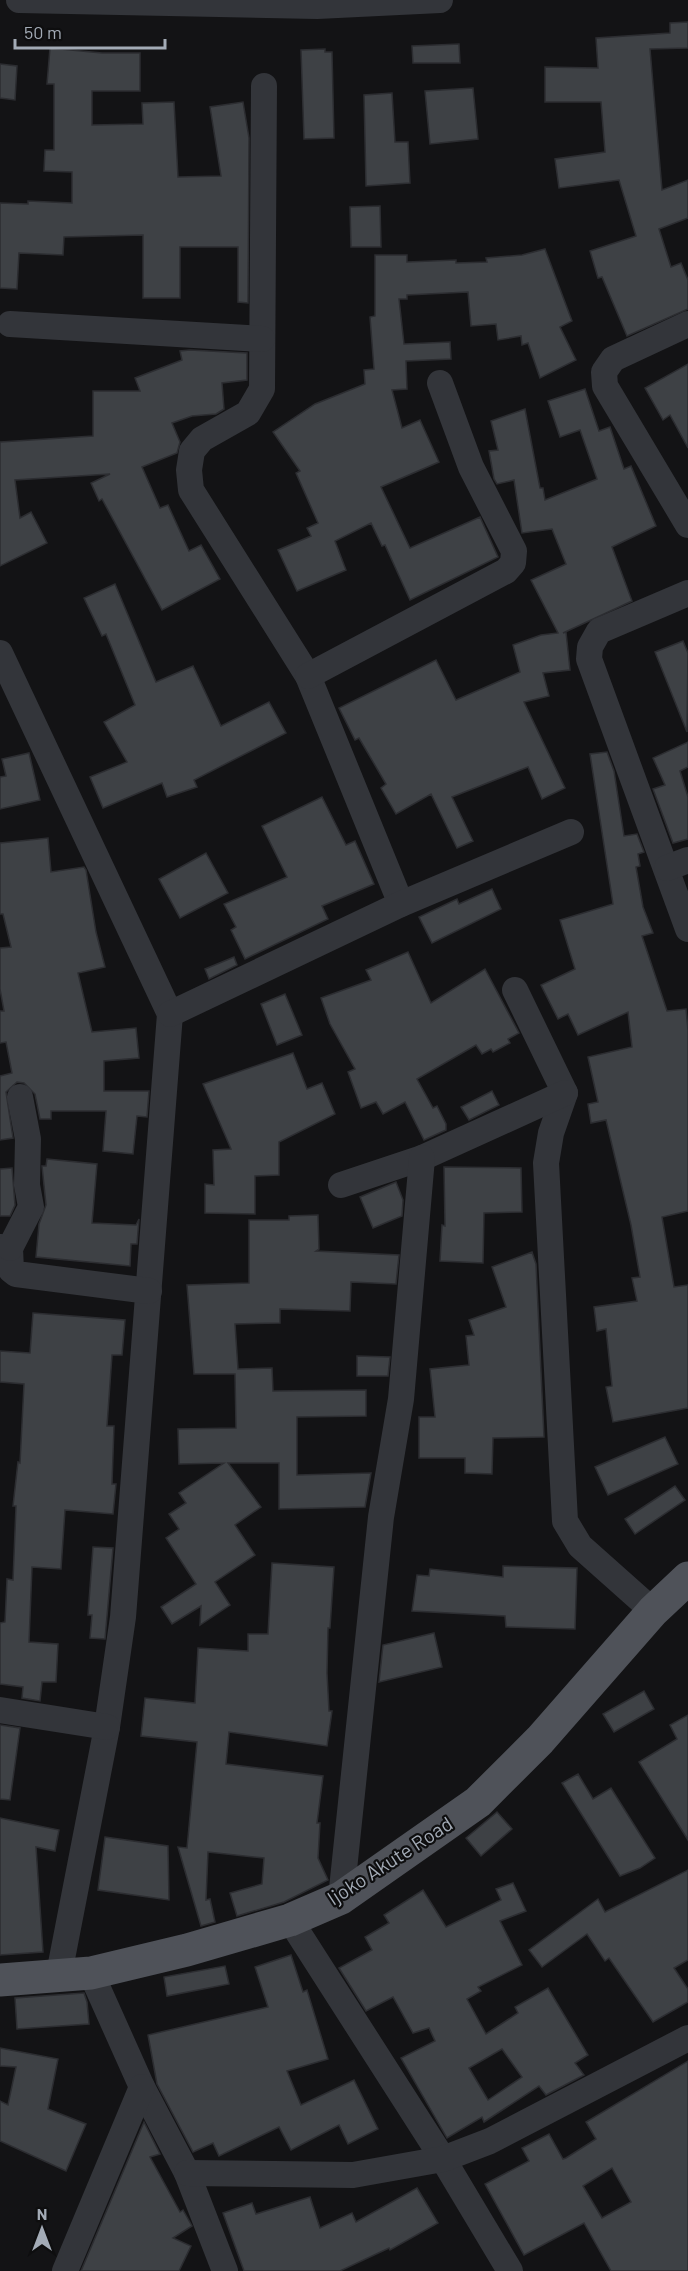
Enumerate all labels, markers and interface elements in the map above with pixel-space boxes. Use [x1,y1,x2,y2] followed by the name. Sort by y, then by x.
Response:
[15,12,165,50] scale bar
[24,21,62,43] text: 50 m
[322,1811,456,1910] street label: Ijoko Akute Road
[12,2199,72,2259] north arrow
[37,2204,47,2223] text: N

